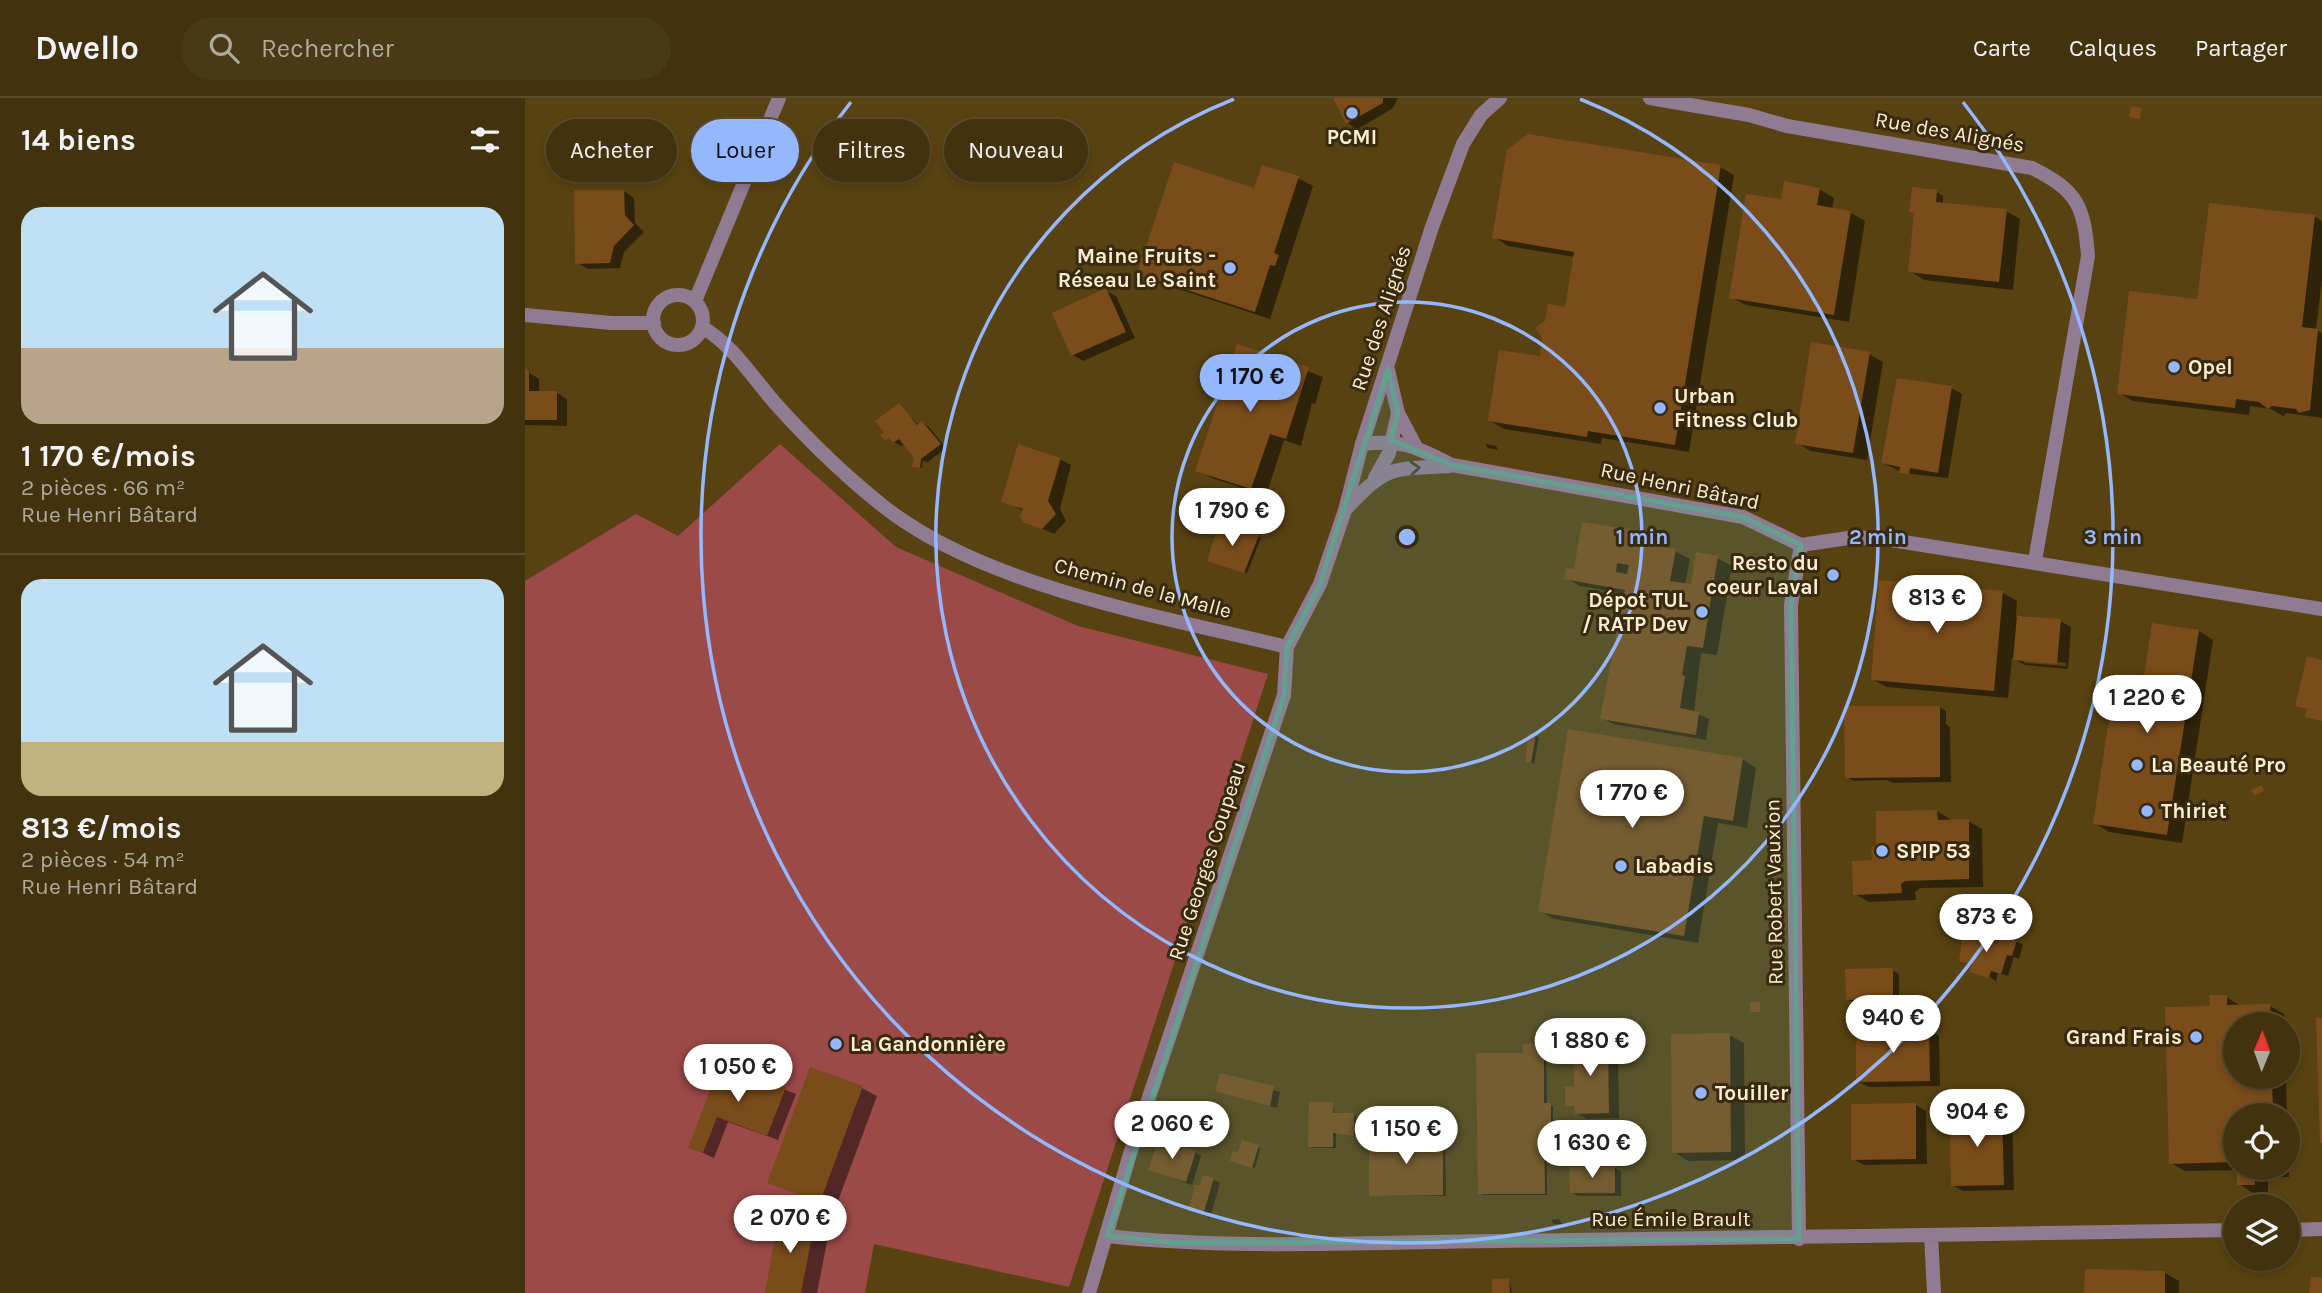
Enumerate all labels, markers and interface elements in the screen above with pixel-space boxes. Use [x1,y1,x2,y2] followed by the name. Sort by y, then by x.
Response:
[181,17,671,80] search box
[35,29,139,67] text: Dwello
[205,29,243,67] icon: search
[261,33,394,64] text: Rechercher
[1973,34,2031,62] text: Carte
[2069,34,2157,62] text: Calques
[2195,34,2287,62] text: Partager
[1344,105,1360,121] marker: PCMI
[1873,107,2027,157] street label: Rue des Alignés
[546,119,677,182] chip: Acheter
[691,119,799,182] chip: Louer
[813,119,930,182] chip: Filtres
[944,119,1088,182] chip: Nouveau
[466,121,504,159] icon: filters
[21,122,136,158] text: 14 biens
[1327,125,1377,149] place label: PCMI
[1346,242,1416,394] street label: Rue des Alignés
[1058,244,1216,292] place label: Maine Fruits - Réseau Le Saint
[200,253,326,379] icon: home
[1222,260,1238,276] marker: Maine Fruits - Réseau Le Saint
[1185,354,1315,414] pin: 1 170 €
[2188,355,2233,379] place label: Opel
[2166,359,2182,375] marker: Opel
[1216,363,1284,390] text: 1 170 €
[1674,384,1798,432] place label: Urban Fitness Club
[1652,400,1668,416] marker: Urban Fitness Club
[21,438,196,474] text: 1 170 €/mois
[1598,457,1762,515] street label: Rue Henri Bâtard
[1410,460,1421,475] one-way arrow
[21,474,185,501] text: 2 pièces · 66 m²
[1167,489,1297,548] pin: 1 790 €
[1195,497,1269,524] text: 1 790 €
[21,501,198,528] text: Rue Henri Bâtard
[1395,525,1419,549] centre of rings
[1616,525,1668,549] text: 1 min
[1849,525,1907,549] text: 2 min
[2084,525,2142,549] text: 3 min
[1706,551,1819,599] place label: Resto du coeur Laval
[1052,553,1234,623] street label: Chemin de la Malle
[1825,567,1841,583] marker: Resto du coeur Laval
[1888,575,1986,635] pin: 813 €
[1908,584,1966,611] text: 813 €
[1582,588,1689,636] place label: Dépot TUL / RATP Dev
[1694,604,1710,620] marker: Dépot TUL / RATP Dev
[200,625,326,751] icon: home
[2082,676,2212,735] pin: 1 220 €
[2109,684,2185,711] text: 1 220 €
[2151,753,2286,777] place label: La Beauté Pro
[2129,757,2145,773] marker: La Beauté Pro
[1164,759,1250,963] street label: Rue Georges Coupeau
[1567,770,1697,830] pin: 1 770 €
[1596,779,1668,806] text: 1 770 €
[1760,799,1788,985] street label: Rue Robert Vauxion
[2161,799,2227,823] place label: Thiriet
[2139,803,2155,819] marker: Thiriet
[21,810,182,846] text: 813 €/mois
[1896,839,1971,863] place label: SPIP 53
[1874,843,1890,859] marker: SPIP 53
[21,846,185,873] text: 2 pièces · 54 m²
[1635,854,1714,878] place label: Labadis
[1613,858,1629,874] marker: Labadis
[21,873,198,900] text: Rue Henri Bâtard
[1937,894,2035,954] pin: 873 €
[1955,903,2017,930] text: 873 €
[1844,996,1942,1055] pin: 940 €
[1862,1004,1924,1031] text: 940 €
[2223,1012,2299,1088] north arrow
[2223,1012,2300,1271] map controls
[1525,1018,1655,1078] pin: 1 880 €
[2066,1025,2182,1049] place label: Grand Frais
[1551,1027,1629,1054] text: 1 880 €
[2188,1029,2204,1045] marker: Grand Frais
[850,1032,1006,1056] place label: La Gandonnière
[828,1036,844,1052] marker: La Gandonnière
[673,1044,803,1104] pin: 1 050 €
[700,1053,776,1080] text: 1 050 €
[1715,1081,1789,1105] place label: Touiller
[1693,1085,1709,1101] marker: Touiller
[1928,1090,2026,1149] pin: 904 €
[1946,1098,2008,1125] text: 904 €
[1107,1102,1237,1161] pin: 2 060 €
[2223,1103,2300,1180] button: locate
[1341,1107,1471,1166] pin: 1 150 €
[1130,1110,1214,1137] text: 2 060 €
[1371,1115,1441,1142] text: 1 150 €
[1527,1121,1657,1180] pin: 1 630 €
[1553,1129,1631,1156] text: 1 630 €
[2223,1194,2300,1271] button: layers
[725,1196,855,1255] pin: 2 070 €
[750,1204,830,1231] text: 2 070 €
[1591,1207,1751,1231] street label: Rue Émile Brault

